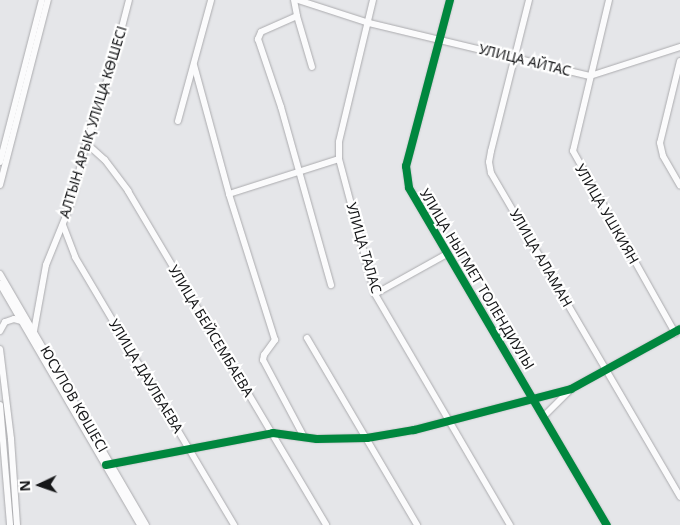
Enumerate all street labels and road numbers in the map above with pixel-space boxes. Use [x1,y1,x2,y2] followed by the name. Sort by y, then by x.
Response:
[56,24,130,220] street label: АЛТЫН АРЫҚ УЛИЦА КӨШЕСІ
[477,40,573,80] street label: УЛИЦА АЙТАС
[572,161,642,267] street label: УЛИЦА УШКИЯН
[416,186,538,372] street label: УЛИЦА НЫГМЕТ ТОЛЕНДИУЛЫ
[343,201,385,295] street label: УЛИЦА ТАЛАС
[506,206,576,310] street label: УЛИЦА АЛАМАН
[165,262,257,400] street label: УЛИЦА БЕЙСЕМБАЕВА
[105,316,187,436] street label: УЛИЦА ДАУЛБАЕВА
[37,343,111,455] street label: ЮСУПОВ КӨШЕСІ

